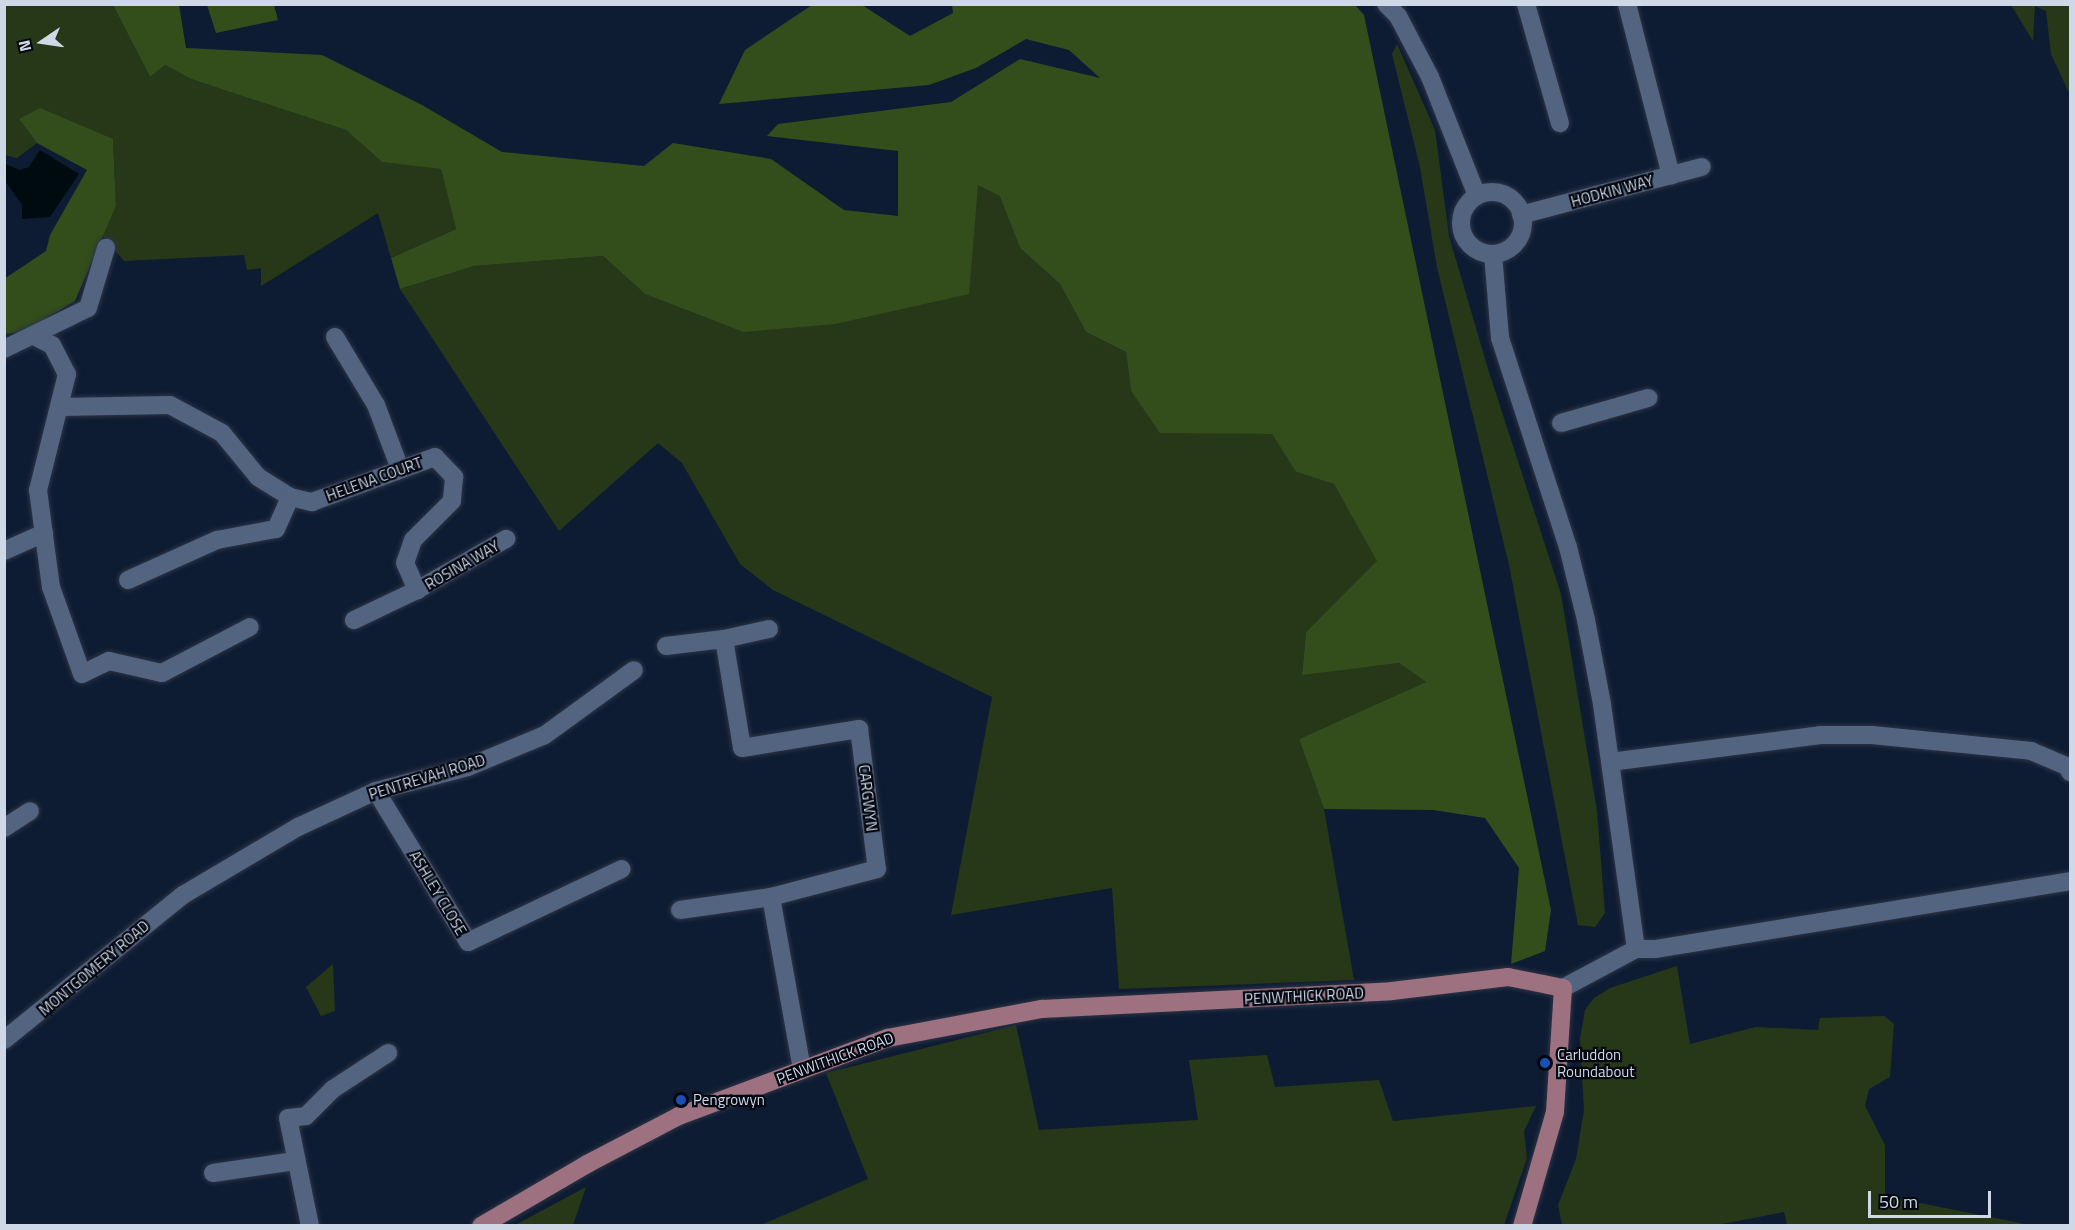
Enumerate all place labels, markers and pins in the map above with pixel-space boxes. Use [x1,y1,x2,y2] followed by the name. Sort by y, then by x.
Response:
[1557,1045,1635,1080] place label: Carluddon Roundabout
[1538,1056,1552,1070] marker: Carluddon Roundabout
[693,1091,765,1109] place label: Pengrowyn
[674,1093,688,1107] marker: Pengrowyn

